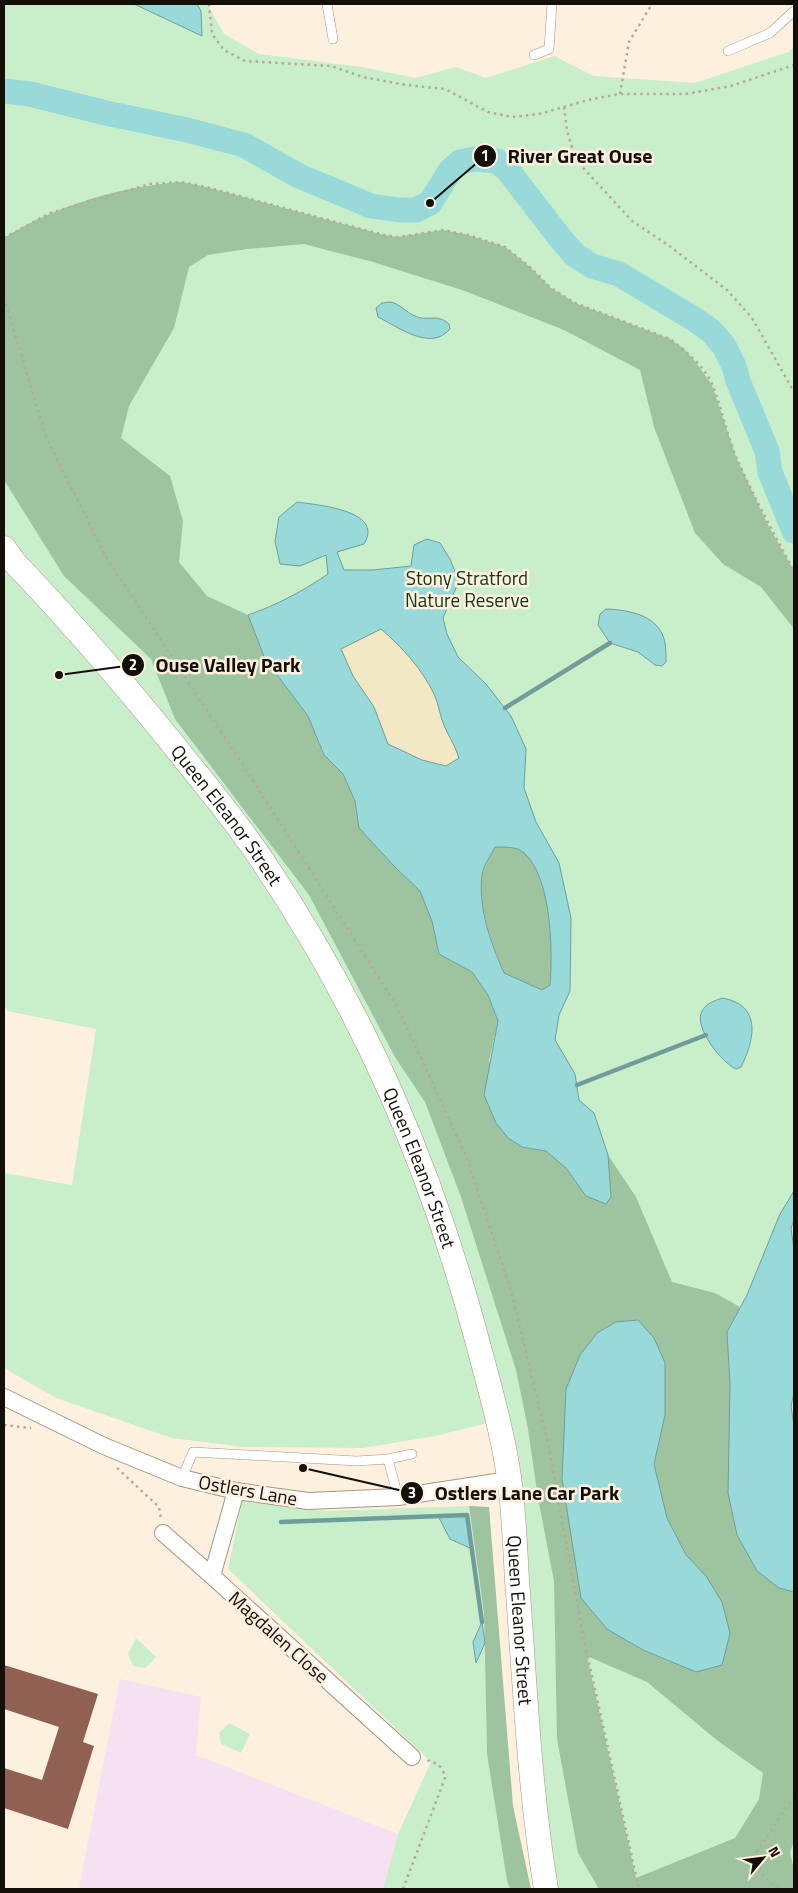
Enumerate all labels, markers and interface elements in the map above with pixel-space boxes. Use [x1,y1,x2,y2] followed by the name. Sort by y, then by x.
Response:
[473,139,663,174] callout: River Great Ouse
[508,140,652,171] text: River Great Ouse
[481,144,489,167] text: 1
[405,563,529,614] park label: Stony Stratford Nature Reserve
[120,647,310,682] callout: Ouse Valley Park
[156,649,301,680] text: Ouse Valley Park
[129,653,137,676] text: 2
[164,738,290,891] street label: Queen Eleanor Street
[376,1082,464,1252] street label: Queen Eleanor Street
[196,1467,300,1512] street label: Ostlers Lane
[400,1475,629,1510] callout: Ostlers Lane Car Park
[435,1477,620,1508] text: Ostlers Lane Car Park
[408,1481,416,1504] text: 3
[501,1534,541,1706] street label: Queen Eleanor Street
[223,1584,336,1690] street label: Magdalen Close
[738,1833,788,1883] north arrow
[763,1842,786,1861] text: N

